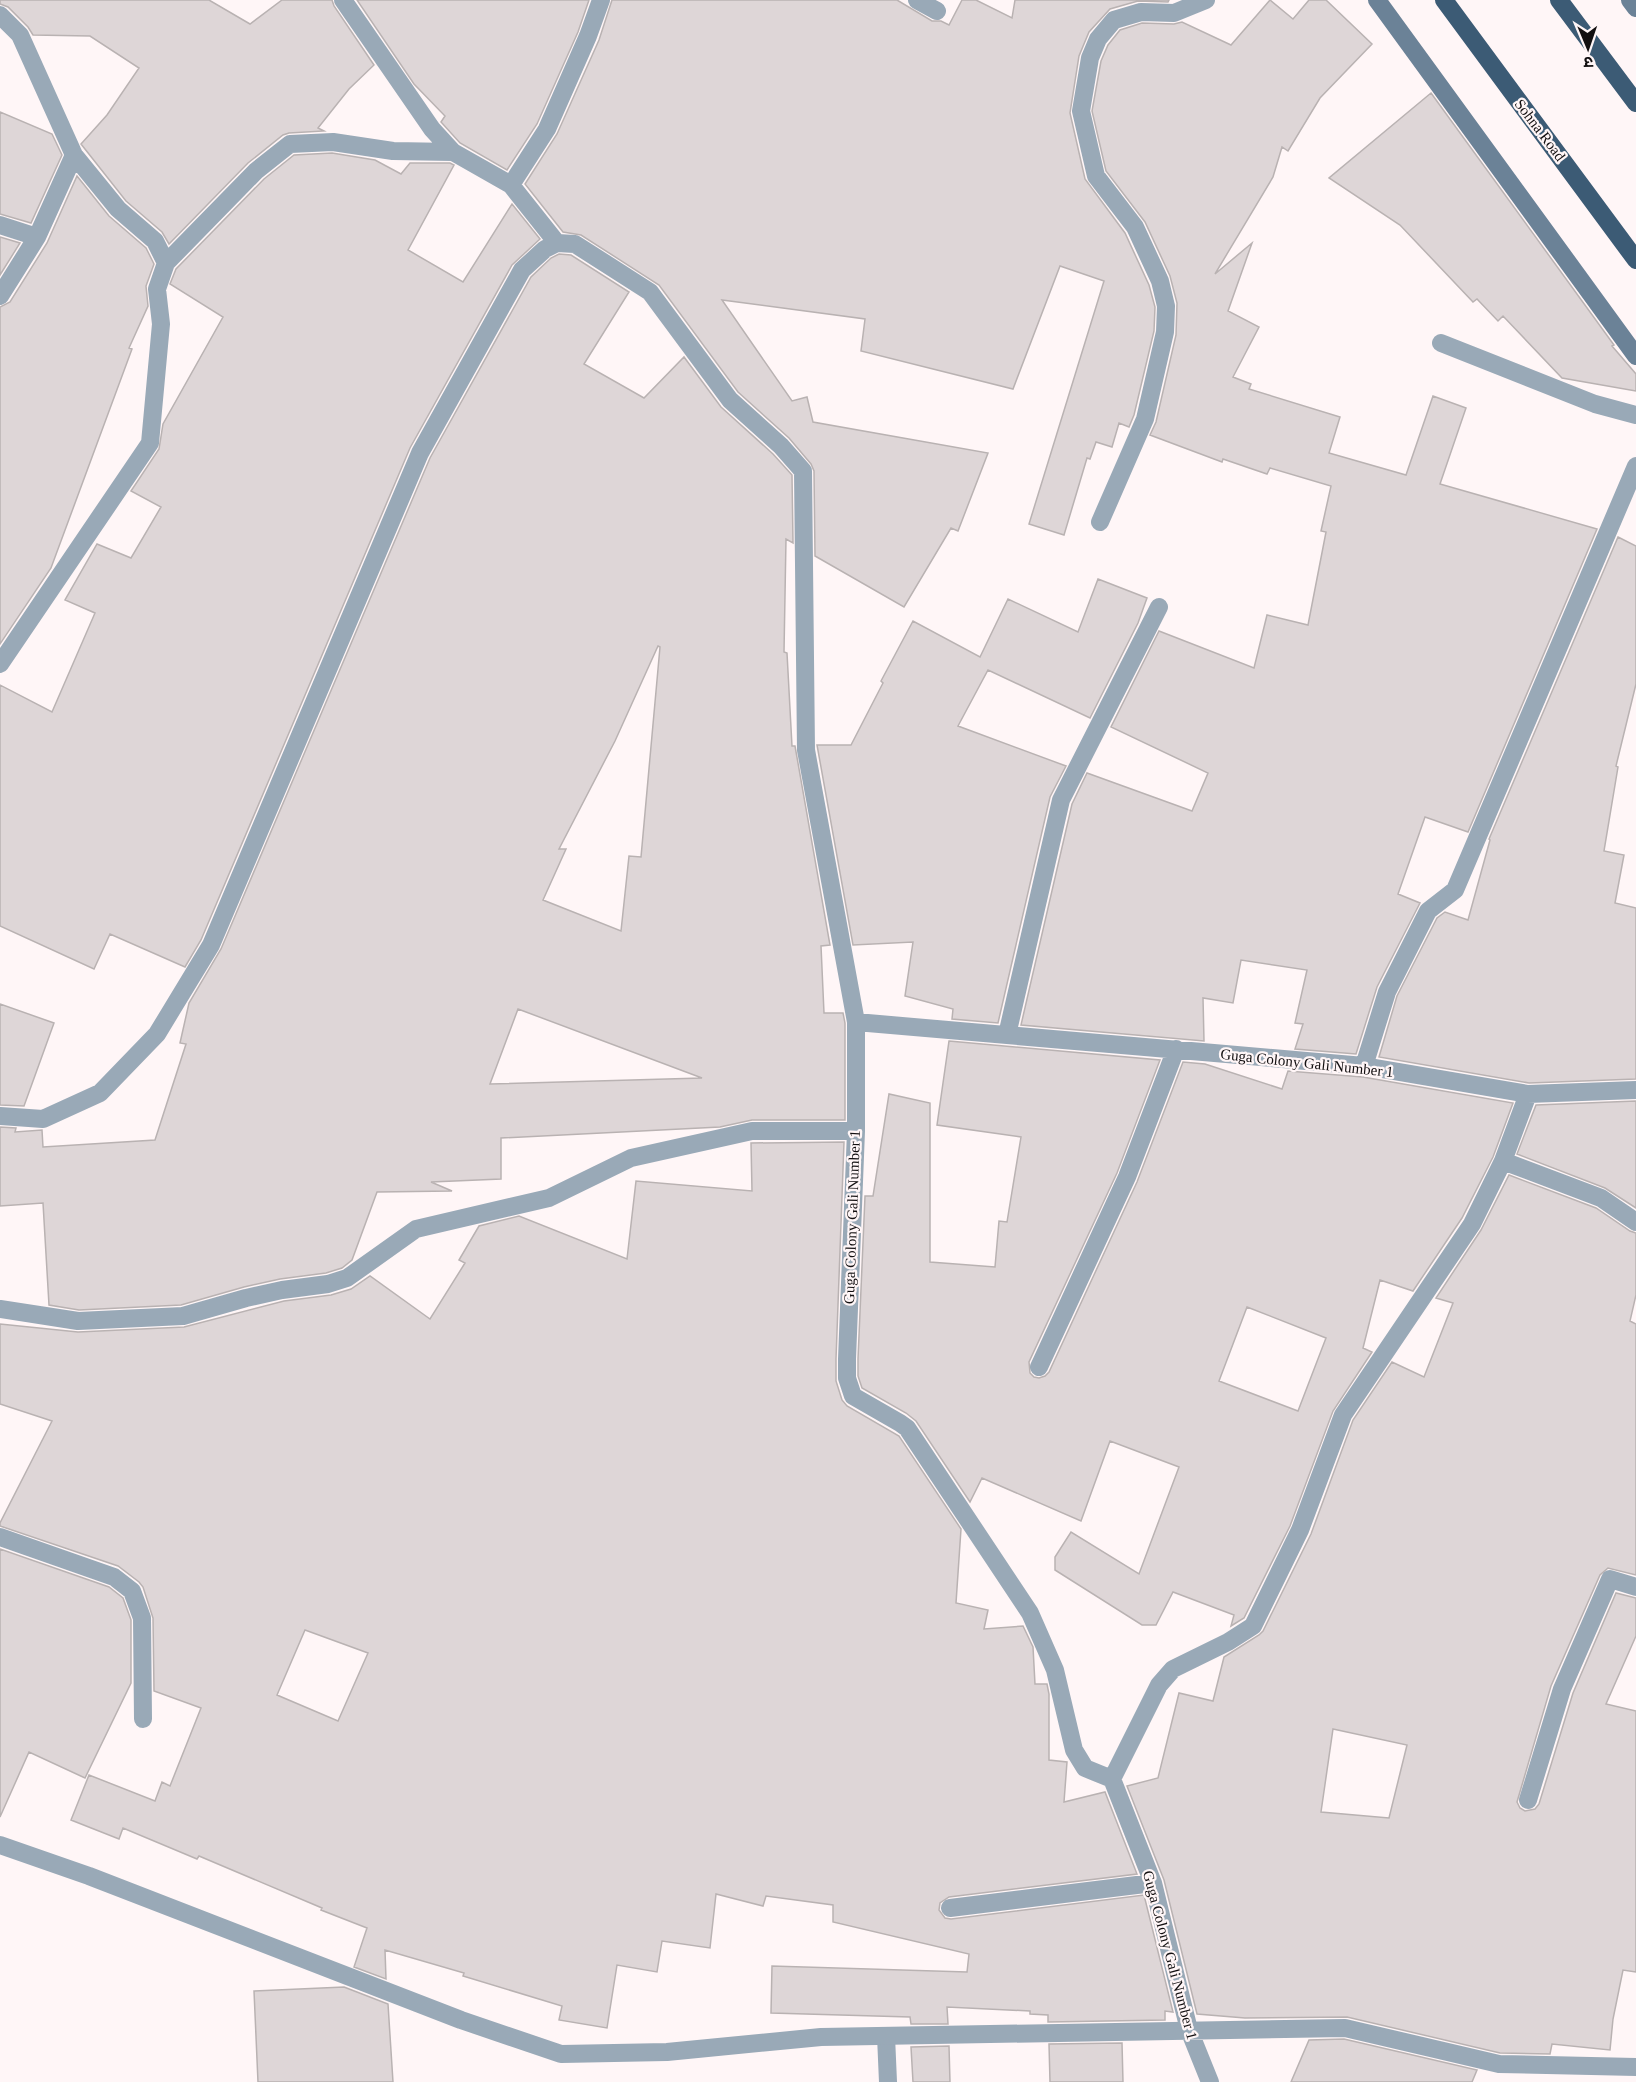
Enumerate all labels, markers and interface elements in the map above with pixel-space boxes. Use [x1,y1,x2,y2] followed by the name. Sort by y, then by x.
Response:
[1558,18,1618,78] north arrow
[1583,54,1593,71] text: उ
[1512,96,1569,164] street label: Sohna Road
[1220,1046,1394,1080] street label: Guga Colony Gali Number 1
[841,1130,863,1304] street label: Guga Colony Gali Number 1
[1140,1869,1200,2041] street label: Guga Colony Gali Number 1

